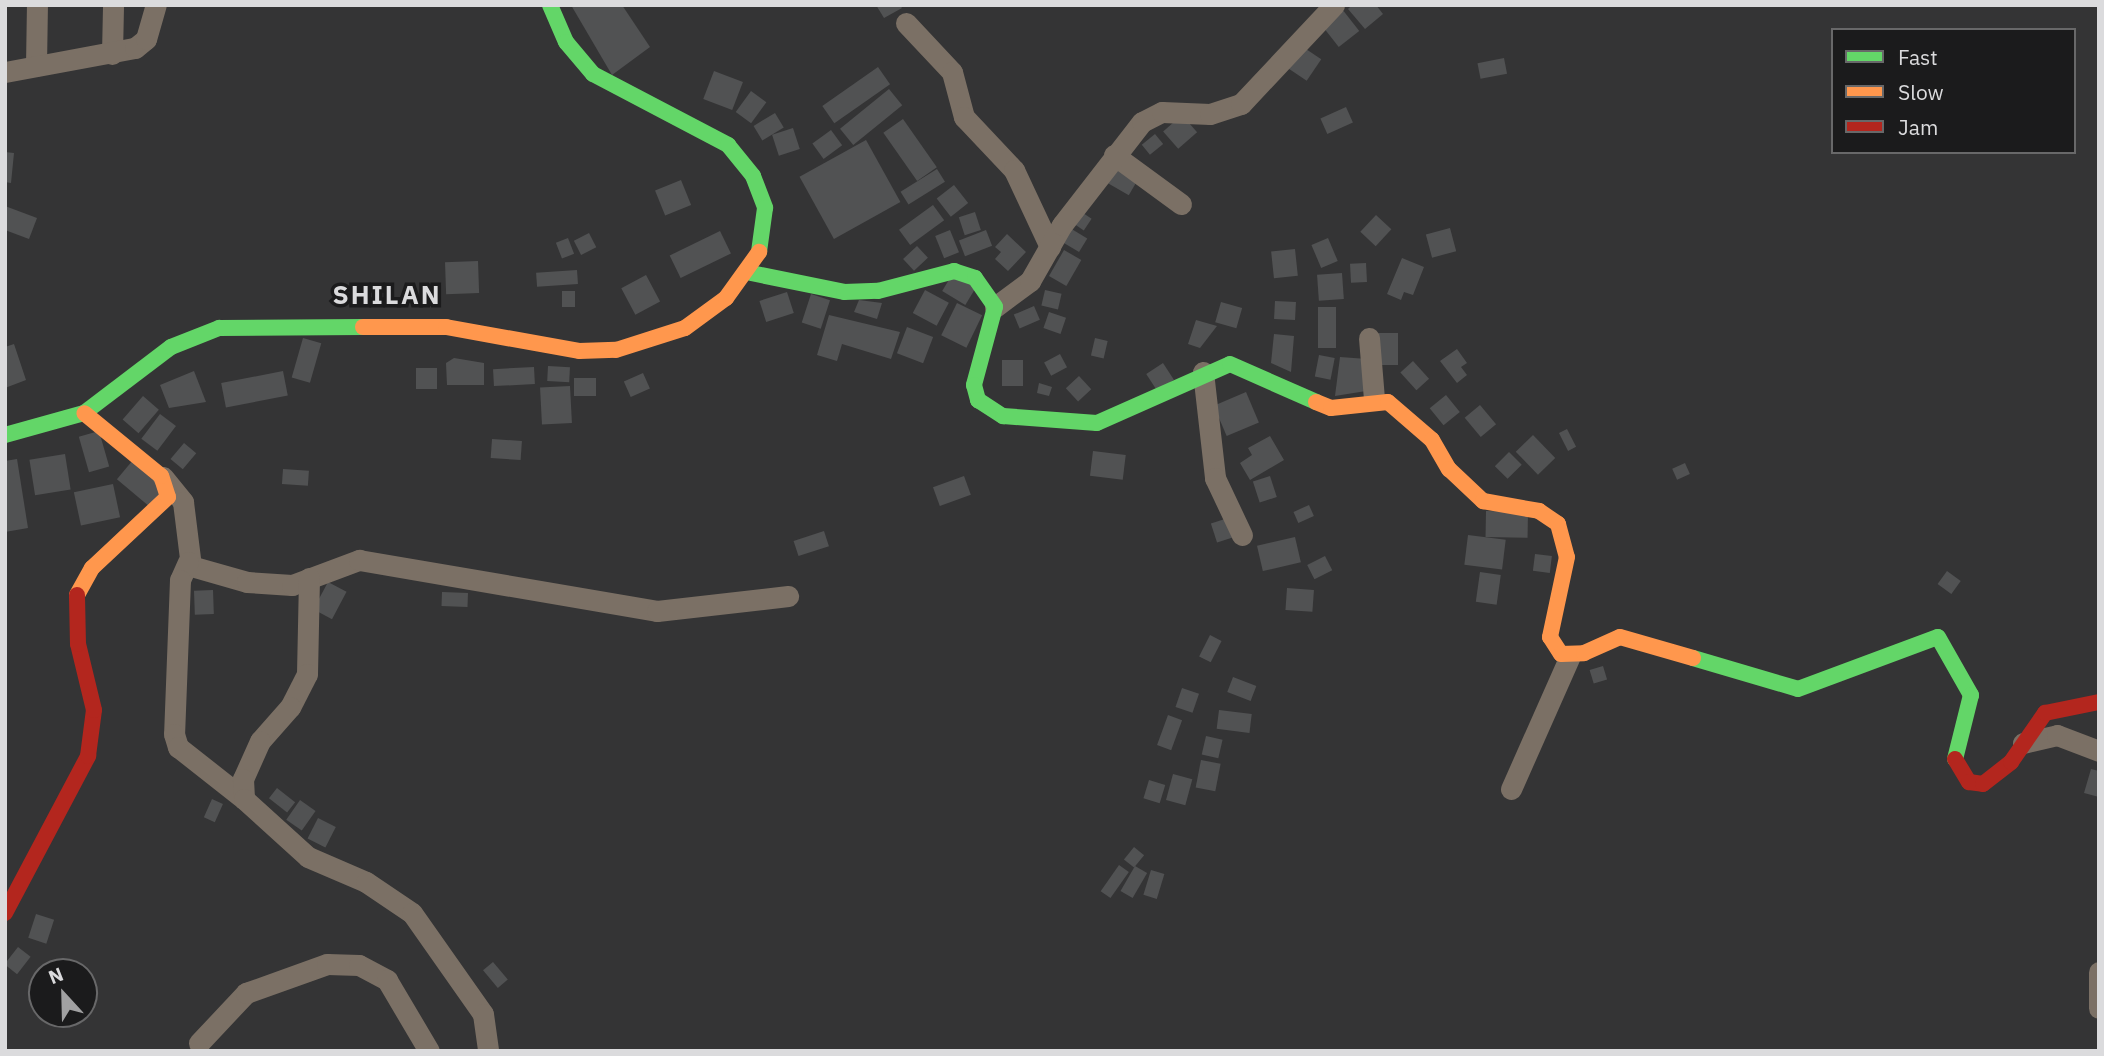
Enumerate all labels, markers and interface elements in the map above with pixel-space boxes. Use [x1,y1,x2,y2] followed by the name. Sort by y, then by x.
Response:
[1831,28,2076,154] legend
[1898,43,1938,71] text: Fast
[1898,78,1944,106] text: Slow
[1898,113,1938,141] text: Jam
[333,279,441,311] district label: SHILAN
[28,958,98,1028] north arrow
[45,962,67,989] text: N

